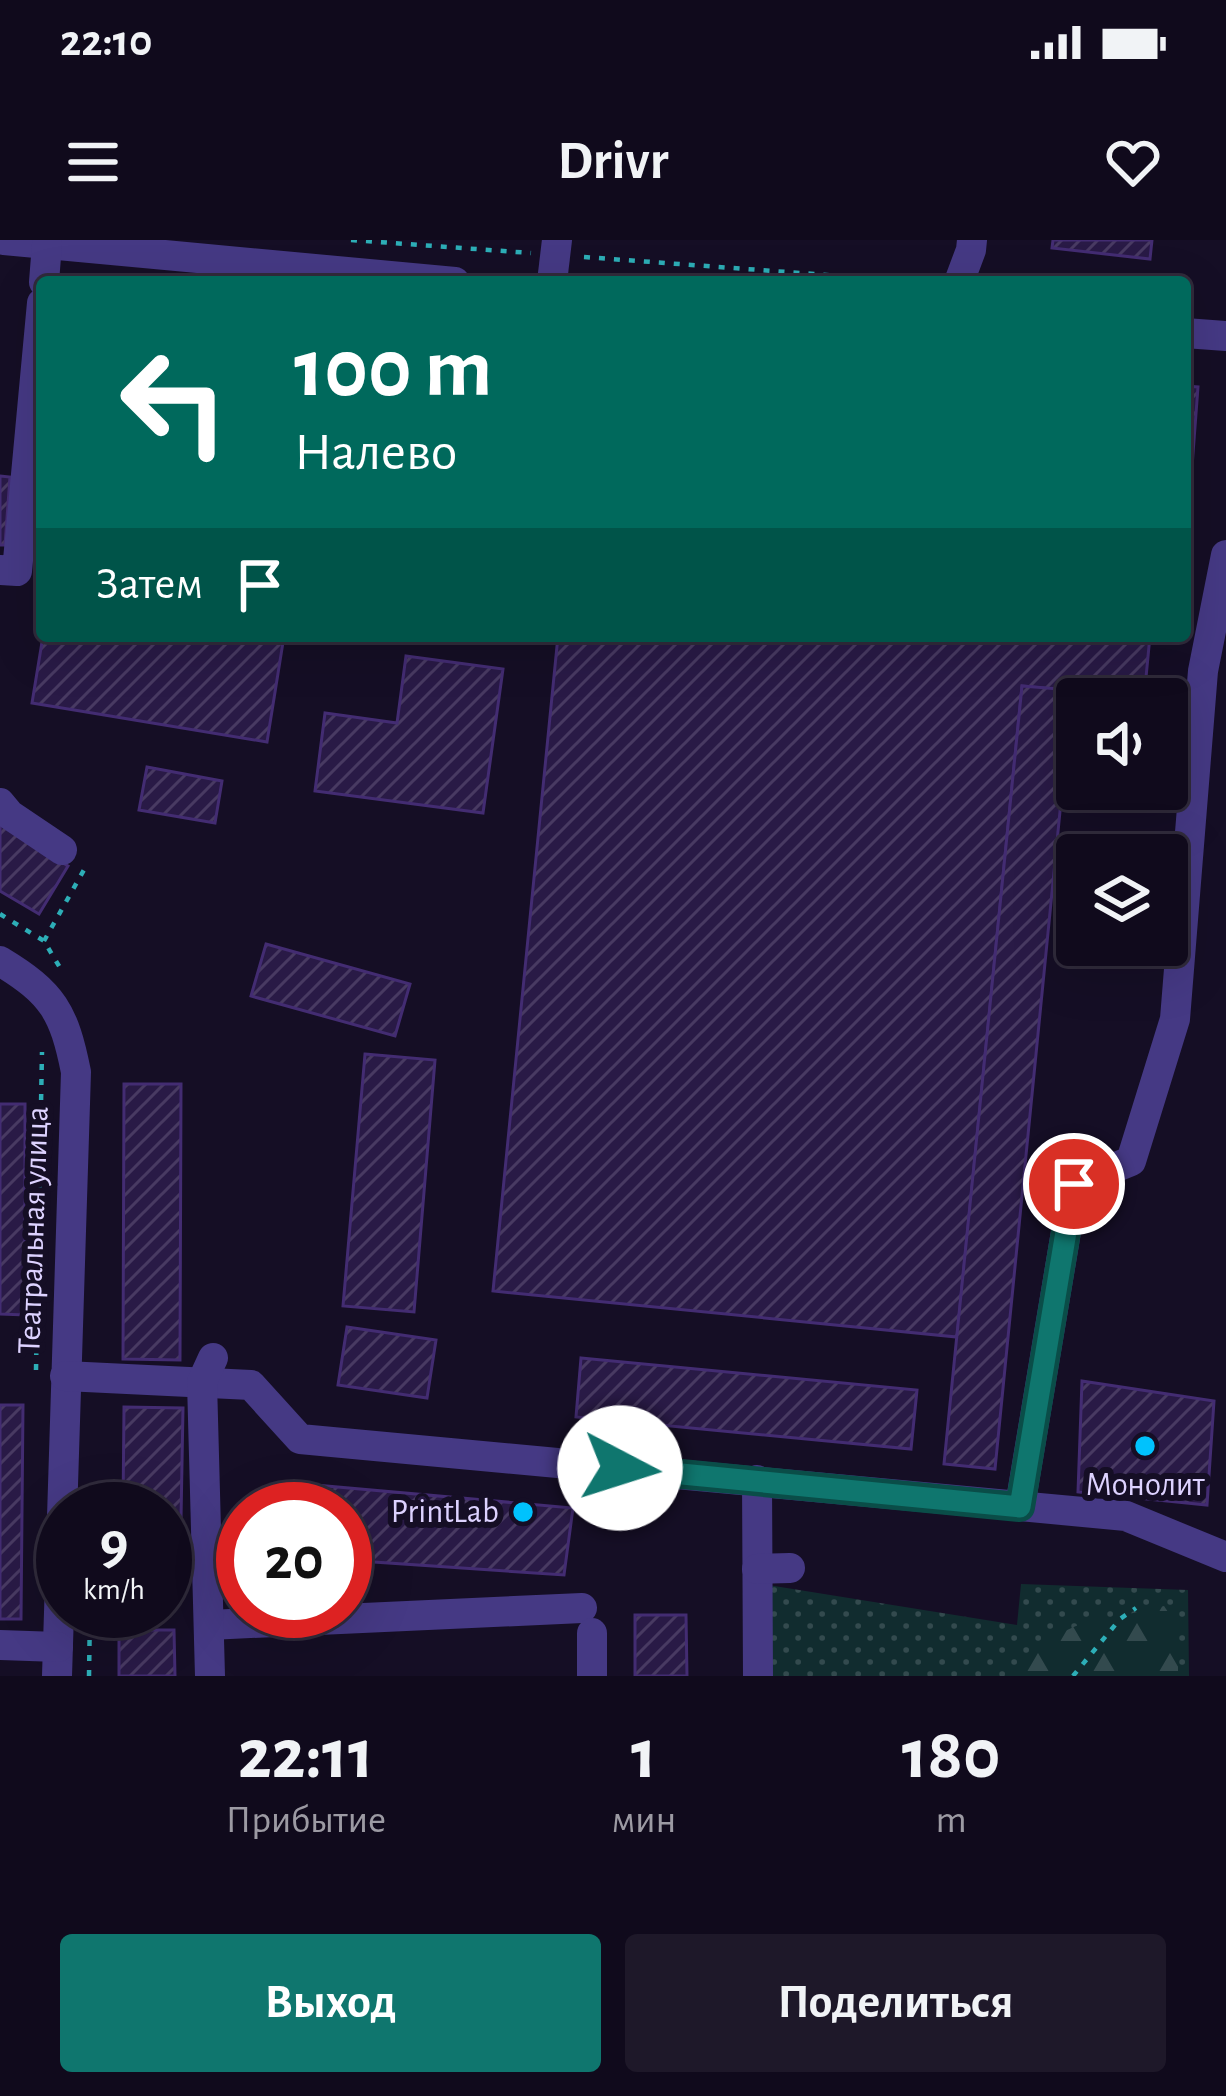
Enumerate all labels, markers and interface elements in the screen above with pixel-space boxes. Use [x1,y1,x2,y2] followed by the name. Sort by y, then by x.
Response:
[60,19,152,64] text: 22:10
[60,129,126,195] icon: menu
[1100,129,1166,195] icon: heart
[558,135,668,189] text: Drivr
[96,324,252,480] icon: left
[294,328,492,412] text: 100 m
[294,426,457,480] text: Налево
[227,552,293,618] icon: arrive
[96,562,203,607] text: Затем
[1056,678,1188,966] map controls
[1056,678,1188,810] button: sound
[1056,834,1188,966] button: layers
[13,1106,55,1354] street label: Театральная улица
[1023,1133,1125,1235] pin
[1041,1151,1107,1217] icon: arrive
[557,1405,683,1531] position arrow
[1132,1433,1158,1459] marker: Монолит
[1085,1469,1206,1502] place label: Монолит
[216,1482,372,1638] speed limit sign: 20
[391,1496,499,1529] place label: PrintLab
[510,1499,536,1525] marker: PrintLab
[100,1515,128,1575] text: 9
[83,1575,145,1605] text: km/h
[238,1719,374,1791] text: 22:11
[631,1719,657,1791] text: 1
[902,1719,1001,1791] text: 180
[225,1801,386,1840] text: Прибытие
[611,1801,676,1840] text: мин
[936,1801,967,1840] text: m
[60,1934,601,2072] button: Выход
[625,1934,1166,2072] button: Поделиться

